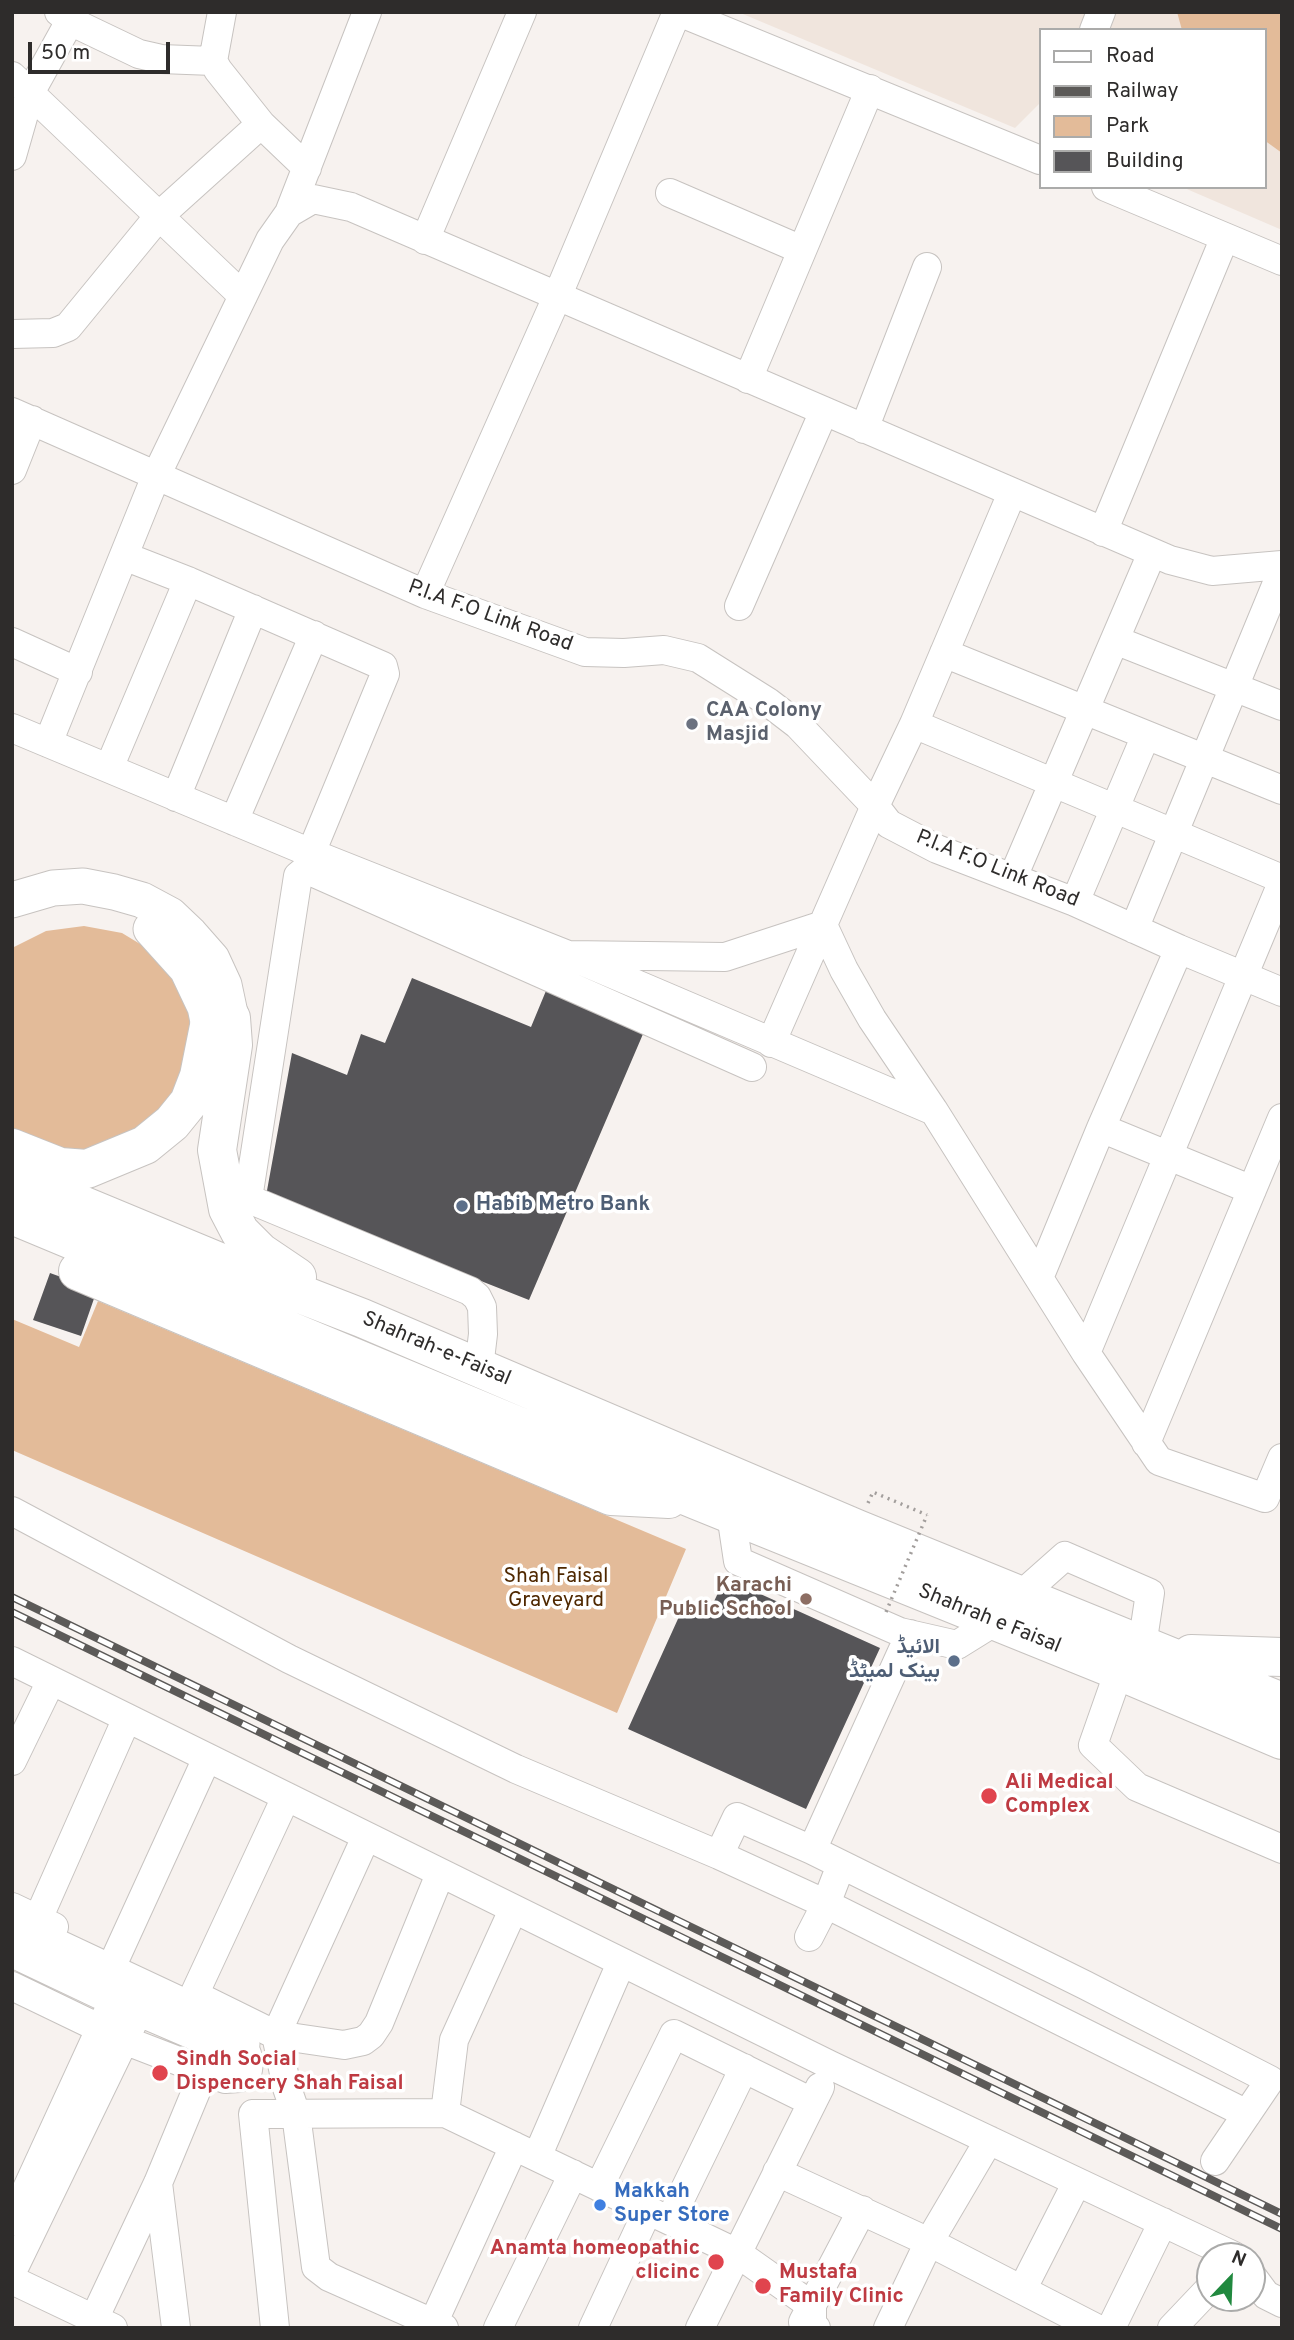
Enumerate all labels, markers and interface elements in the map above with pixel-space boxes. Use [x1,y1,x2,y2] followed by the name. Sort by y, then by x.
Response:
[32,28,173,72] scale bar
[1038,28,1266,189] legend
[41,40,90,67] text: 50 m
[1106,43,1155,70] text: Road
[1106,78,1179,105] text: Railway
[1106,113,1149,140] text: Park
[1106,148,1184,175] text: Building
[404,575,576,659] street label: P.I.A F.O Link Road
[706,699,822,749] place label: CAA Colony Masjid
[684,716,700,732] marker: CAA Colony Masjid
[912,826,1082,914] street label: P.I.A F.O Link Road
[476,1193,650,1219] place label: Habib Metro Bank
[454,1198,470,1214] marker: Habib Metro Bank
[358,1307,514,1393] street label: Shahrah-e-Faisal
[504,1565,608,1615] park label: Shah Faisal Graveyard
[659,1574,792,1624] place label: Karachi Public School
[914,1580,1064,1660] street label: Shahrah e Faisal
[798,1591,814,1607] marker: Karachi Public School
[849,1636,940,1686] place label: الائیڈ بینک لمیٹڈ
[946,1653,962,1669] marker: الائیڈ بینک لمیٹڈ
[1005,1771,1114,1821] place label: Ali Medical Complex
[979,1786,999,1806] marker: Ali Medical Complex
[176,2048,404,2098] place label: Sindh Social Dispencery Shah Faisal
[150,2063,170,2083] marker: Sindh Social Dispencery Shah Faisal
[614,2180,730,2230] place label: Makkah Super Store
[592,2197,608,2213] marker: Makkah Super Store
[490,2237,700,2287] place label: Anamta homeopathic clicinc
[1196,2242,1266,2312] north arrow
[1227,2246,1249,2273] text: N
[706,2252,726,2272] marker: Anamta homeopathic clicinc
[779,2261,904,2311] place label: Mustafa Family Clinic
[753,2276,773,2296] marker: Mustafa Family Clinic

